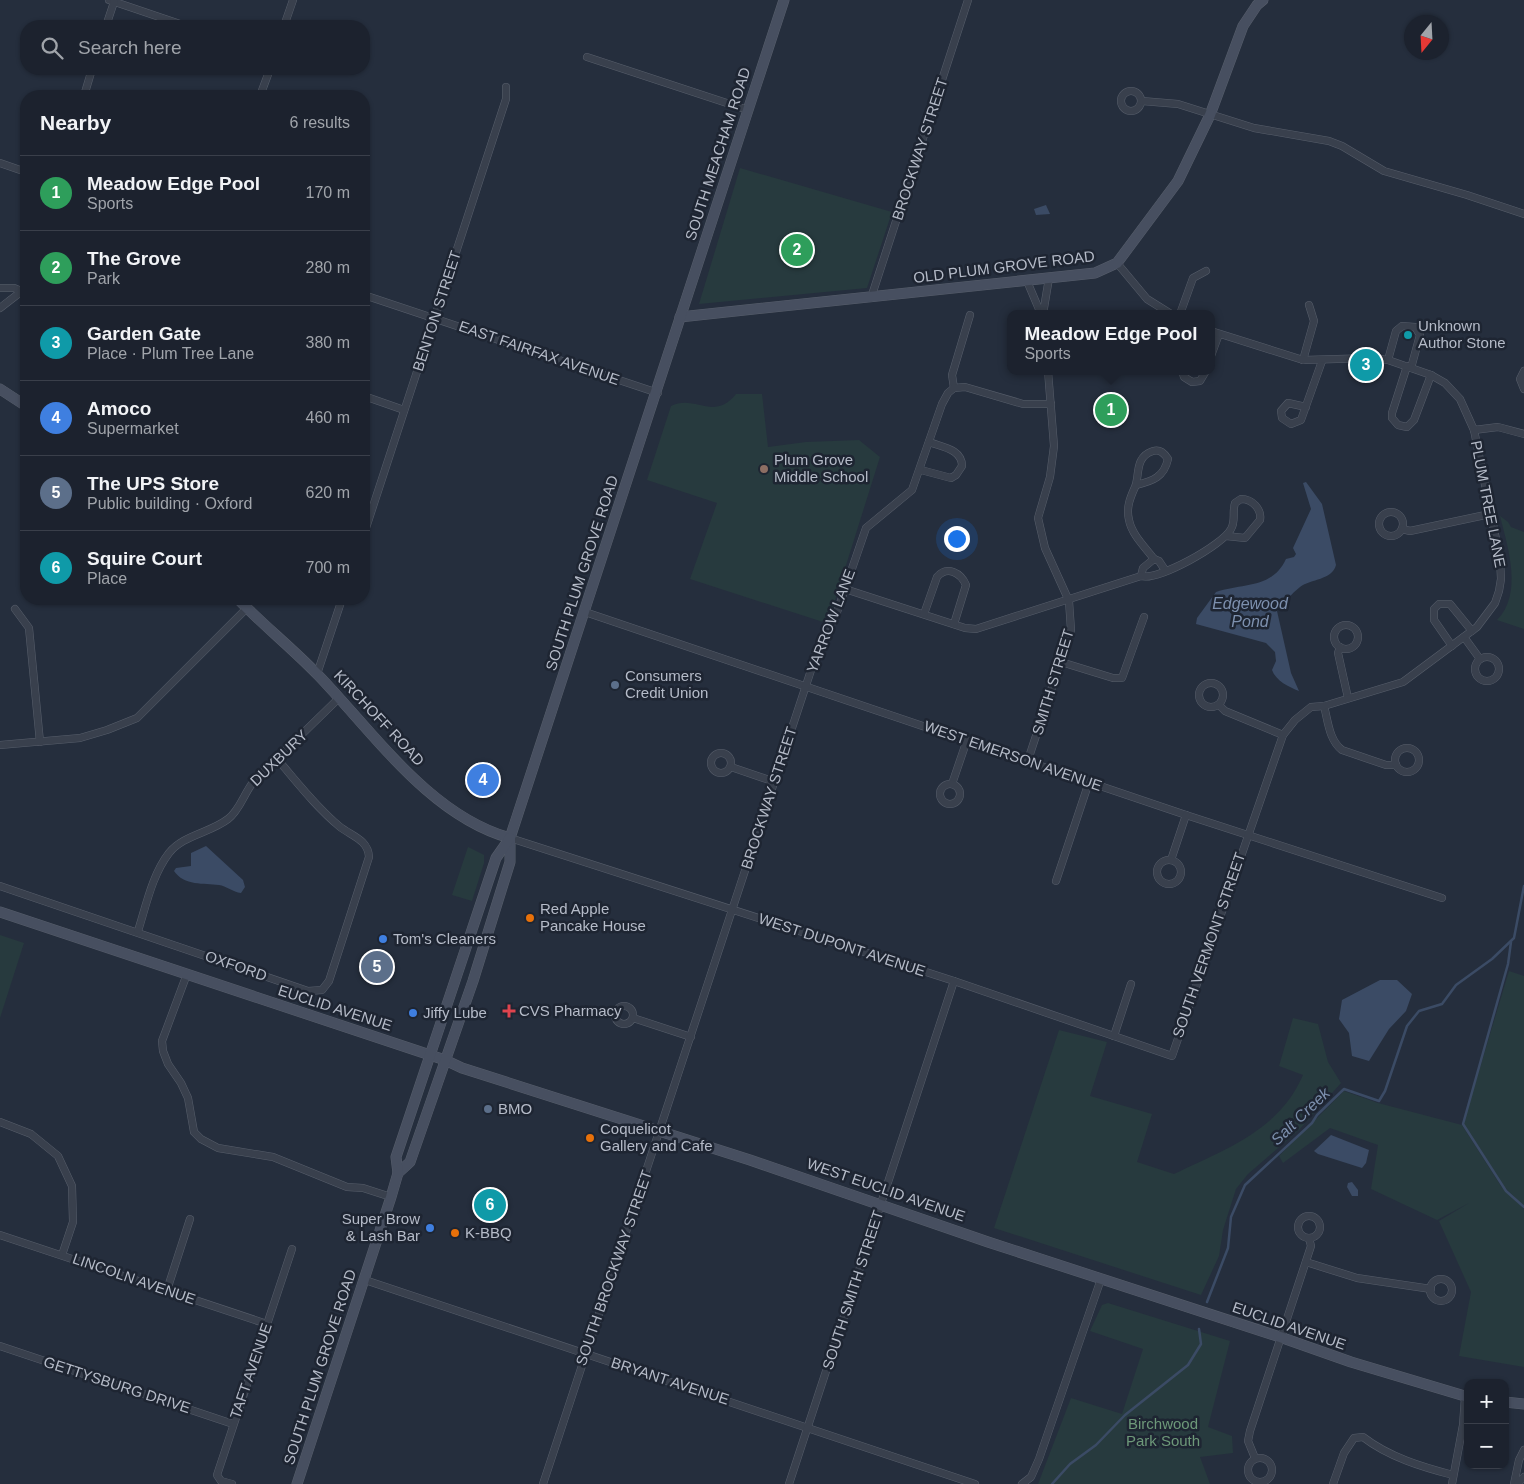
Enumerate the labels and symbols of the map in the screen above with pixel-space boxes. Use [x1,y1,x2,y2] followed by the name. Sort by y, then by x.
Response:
[1404,15,1449,60] north arrow
[681,65,754,242] street label: SOUTH MEACHAM ROAD
[888,75,951,222] street label: BROCKWAY STREET
[781,231,813,269] pin: 2
[912,247,1096,286] street label: OLD PLUM GROVE ROAD
[409,249,464,373] street label: BENTON STREET
[457,317,622,388] street label: EAST FAIRFAX AVENUE
[1418,317,1506,351] place label: Unknown Author Stone
[1402,329,1414,341] marker: Unknown Author Stone
[1350,346,1382,384] pin: 3
[1095,391,1127,429] pin: 1
[1468,439,1509,569] street label: PLUM TREE LANE
[774,451,868,485] place label: Plum Grove Middle School
[758,463,770,475] marker: Plum Grove Middle School
[542,473,621,673] street label: SOUTH PLUM GROVE ROAD
[944,526,970,552] your location
[803,567,858,675] street label: YARROW LANE
[1212,595,1289,630] water label: Edgewood Pond
[1028,627,1077,737] street label: SMITH STREET
[331,666,428,769] street label: KIRCHOFF ROAD
[625,667,708,701] place label: Consumers Credit Union
[609,679,621,691] marker: Consumers Credit Union
[922,717,1104,794] street label: WEST EMERSON AVENUE
[737,724,800,871] street label: BROCKWAY STREET
[246,726,311,789] street label: DUXBURY
[467,761,499,799] pin: 4
[1169,850,1248,1040] street label: SOUTH VERMONT STREET
[540,900,646,934] place label: Red Apple Pancake House
[757,910,928,980] street label: WEST DUPONT AVENUE
[524,912,536,924] marker: Red Apple Pancake House
[393,930,496,947] place label: Tom's Cleaners
[377,933,389,945] marker: Tom's Cleaners
[203,947,269,984] street label: OXFORD
[361,948,393,986] pin: 5
[276,981,394,1034] street label: EUCLID AVENUE
[519,1002,622,1019] place label: CVS Pharmacy
[423,1004,487,1021] place label: Jiffy Lube
[503,1005,515,1017] marker: CVS Pharmacy
[407,1007,419,1019] marker: Jiffy Lube
[1268,1084,1334,1148] water label: Salt Creek
[498,1100,532,1117] place label: BMO
[482,1103,494,1115] marker: BMO
[600,1120,713,1154] place label: Coquelicot Gallery and Cafe
[584,1132,596,1144] marker: Coquelicot Gallery and Cafe
[805,1154,967,1225] street label: WEST EUCLID AVENUE
[572,1168,655,1368] street label: SOUTH BROCKWAY STREET
[474,1186,506,1224] pin: 6
[819,1208,886,1372] street label: SOUTH SMITH STREET
[342,1210,420,1244] place label: Super Brow & Lash Bar
[424,1222,436,1234] marker: Super Brow & Lash Bar
[465,1224,512,1241] place label: K-BBQ
[449,1227,461,1239] marker: K-BBQ
[70,1250,198,1308] street label: LINCOLN AVENUE
[280,1267,359,1467] street label: SOUTH PLUM GROVE ROAD
[1230,1298,1348,1353] street label: EUCLID AVENUE
[226,1321,275,1421] street label: TAFT AVENUE
[42,1353,193,1416] street label: GETTYSBURG DRIVE
[609,1353,731,1408] street label: BRYANT AVENUE
[1126,1415,1200,1449] park label: Birchwood Park South

